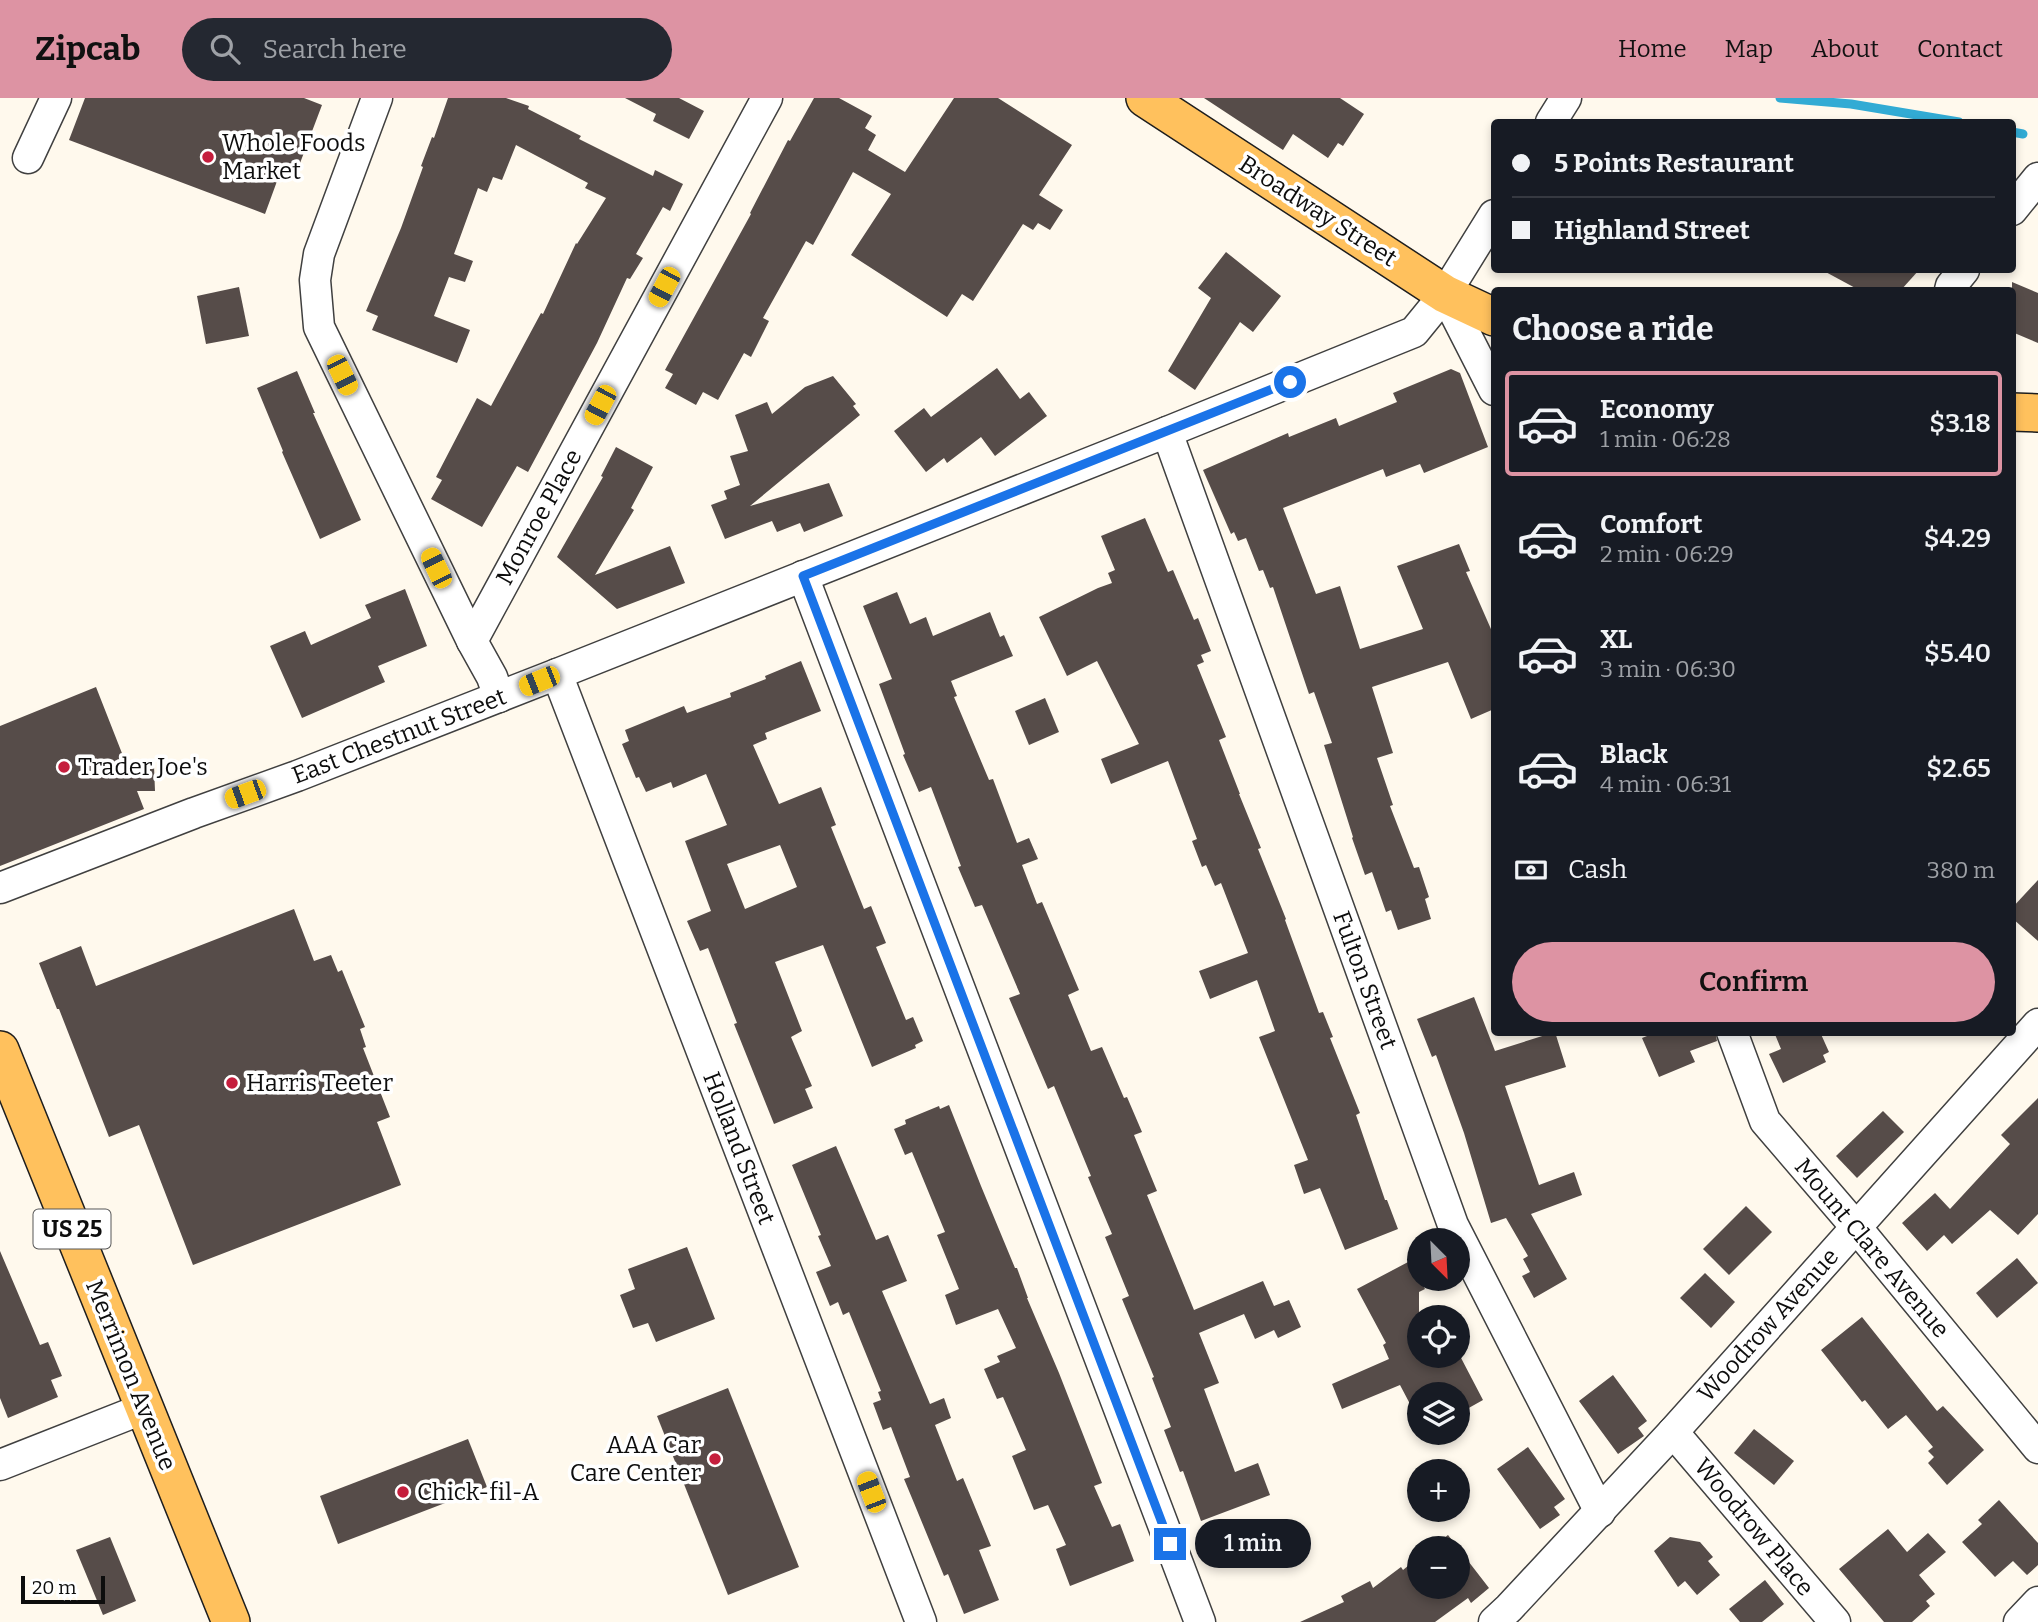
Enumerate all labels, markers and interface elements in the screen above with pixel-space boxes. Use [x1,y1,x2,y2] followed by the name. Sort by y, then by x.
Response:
[182,18,672,81] search box
[35,29,140,69] text: Zipcab
[206,30,244,68] icon: search
[262,34,407,65] text: Search here
[1618,35,1687,63] text: Home
[1725,35,1773,63] text: Map
[1811,35,1879,63] text: About
[1917,35,2003,63] text: Contact
[222,129,366,185] place label: Whole Foods Market
[1554,148,1794,179] text: 5 Points Restaurant
[200,149,216,165] marker: Whole Foods Market
[1234,150,1402,273] street label: Broadway Street
[1554,215,1750,246] text: Highland Street
[645,264,684,310] car
[1512,310,1713,348] text: Choose a ride
[324,352,361,398] car
[1274,366,1306,398] route start
[581,382,620,428] car
[1516,392,1579,455] icon: car
[1600,394,1714,425] text: Economy
[1929,408,1991,439] text: $3.18
[1600,425,1731,453] text: 1 min · 06:28
[490,444,588,590] street label: Monroe Place
[1516,507,1579,570] icon: car
[1600,509,1703,540] text: Comfort
[1924,523,1991,554] text: $4.29
[1600,540,1734,568] text: 2 min · 06:29
[418,545,455,591] car
[1516,622,1579,685] icon: car
[1600,624,1632,655] text: XL
[1924,638,1991,669] text: $5.40
[1600,655,1736,683] text: 3 min · 06:30
[516,663,563,699] car
[288,682,510,790] street label: East Chestnut Street
[1516,737,1579,800] icon: car
[1600,739,1668,770] text: Black
[78,753,208,781] place label: Trader Joe's
[1926,753,1991,784] text: $2.65
[56,759,72,775] marker: Trader Joe's
[1600,770,1731,798] text: 4 min · 06:31
[222,777,269,811] car
[1512,851,1550,889] icon: cash
[1568,854,1627,885] text: Cash
[1927,856,1995,884] text: 380 m
[1327,907,1403,1053] street label: Fulton Street
[1512,942,1995,1022] button: Confirm
[697,1068,781,1229] street label: Holland Street
[246,1069,393,1097] place label: Harris Teeter
[224,1075,240,1091] marker: Harris Teeter
[1789,1153,1955,1343] street label: Mount Clare Avenue
[34,1210,110,1248] road number: US 25
[1407,1228,1470,1292] north arrow
[1407,1228,1470,1599] map controls
[1692,1243,1844,1407] street label: Woodrow Avenue
[80,1276,182,1474] street label: Merrimon Avenue
[1407,1305,1470,1368] button: locate
[1407,1382,1470,1445] button: layers
[570,1431,701,1487] place label: AAA Car Care Center
[707,1451,723,1467] marker: AAA Car Care Center
[1688,1453,1820,1601] street label: Woodrow Place
[1407,1459,1470,1522] button: +
[854,1469,889,1515] car
[417,1478,539,1506] place label: Chick-fil-A
[395,1484,411,1500] marker: Chick-fil-A
[1194,1520,1310,1568] callout: 1 min
[1154,1528,1186,1560] route end
[1224,1529,1282,1557] text: 1 min
[1407,1536,1470,1599] button: −
[21,1573,105,1605] scale bar
[32,1576,76,1599] text: 20 m

